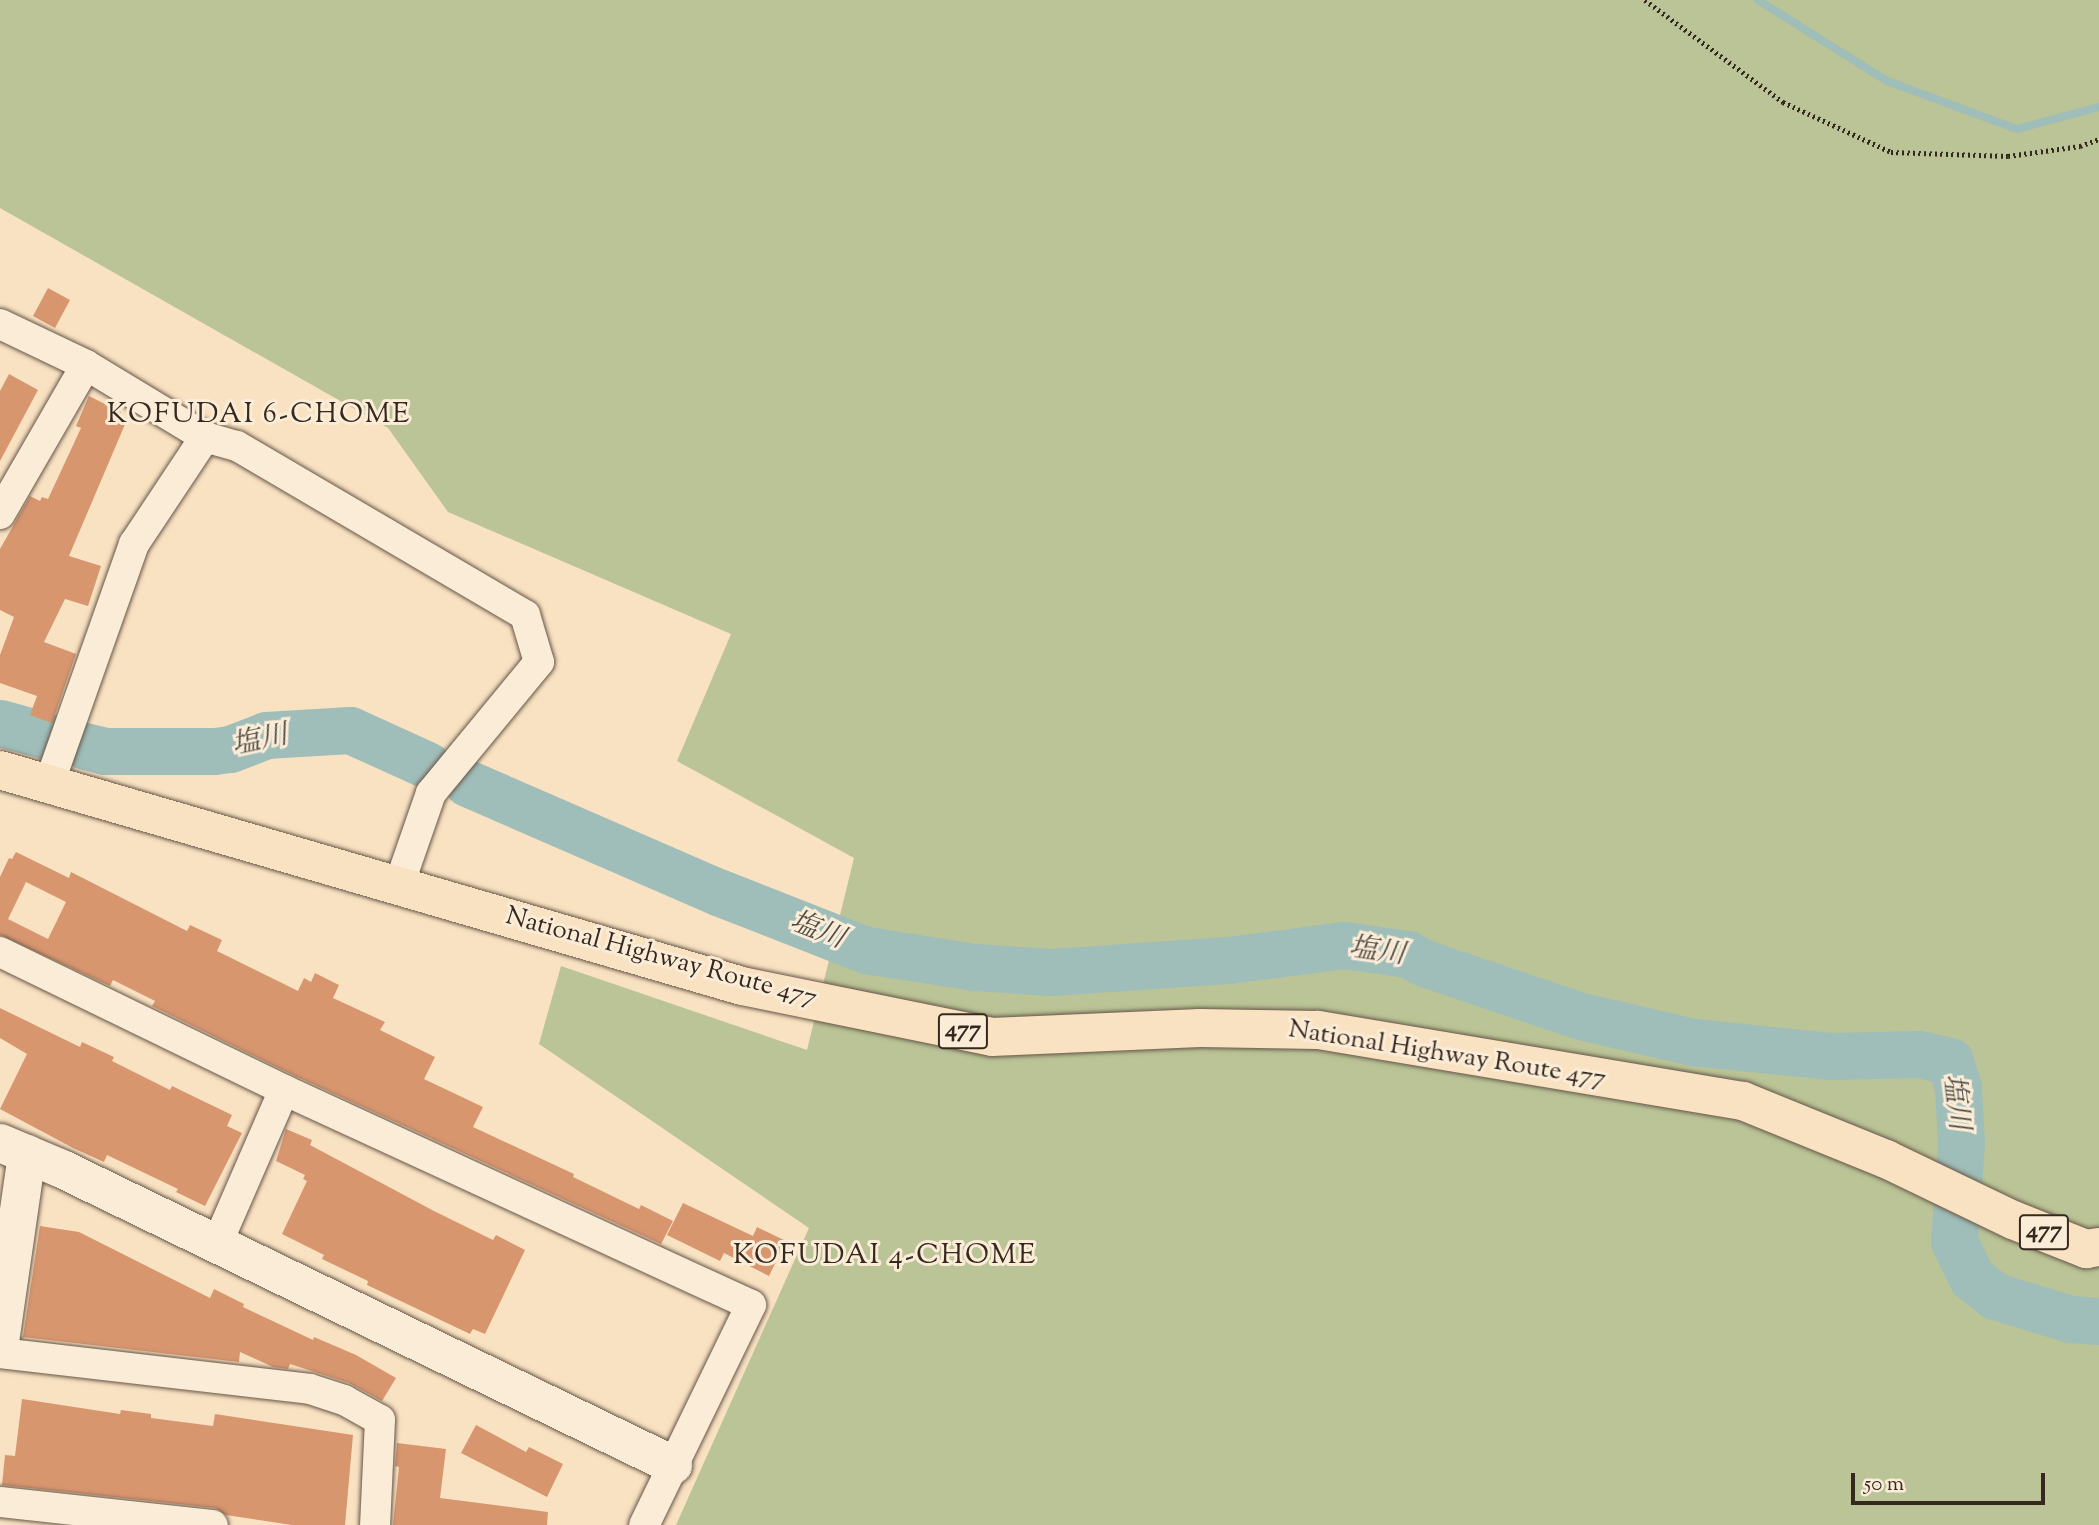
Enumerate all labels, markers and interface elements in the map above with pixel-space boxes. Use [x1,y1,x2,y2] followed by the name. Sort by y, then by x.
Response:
[109,398,409,432] district label: KOFUDAI 6-CHOME
[229,719,291,763] water label: 塩川
[502,901,820,1015] street label: National Highway Route 477
[785,905,849,957] water label: 塩川
[1347,931,1407,973] water label: 塩川
[937,1010,989,1051] road number: 477
[1286,1015,1608,1095] street label: National Highway Route 477
[1935,1072,1975,1132] water label: 塩川
[2018,1212,2070,1252] road number: 477
[735,1239,1035,1273] district label: KOFUDAI 4-CHOME
[1854,1458,2048,1502] scale bar
[1864,1470,1904,1500] text: 50 m

